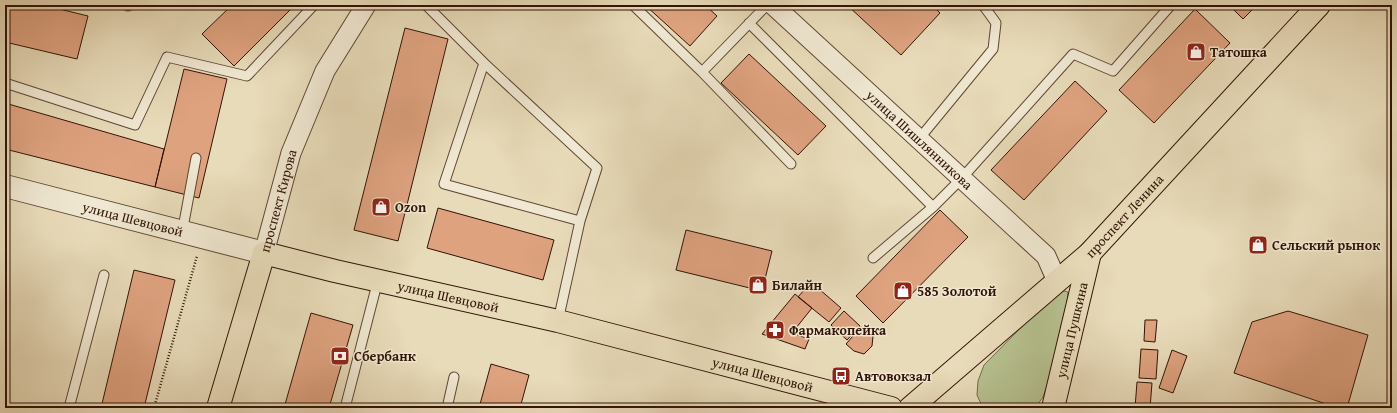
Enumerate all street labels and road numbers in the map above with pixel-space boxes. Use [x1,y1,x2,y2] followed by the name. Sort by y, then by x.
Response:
[861,85,978,194] street label: улица Шишлянникова
[255,147,302,254] street label: проспект Кирова
[1081,170,1168,262] street label: проспект Ленина
[79,196,185,242] street label: улица Шевцовой
[395,275,501,317] street label: улица Шевцовой
[1050,280,1093,381] street label: улица Пушкина
[709,351,815,397] street label: улица Шевцовой

